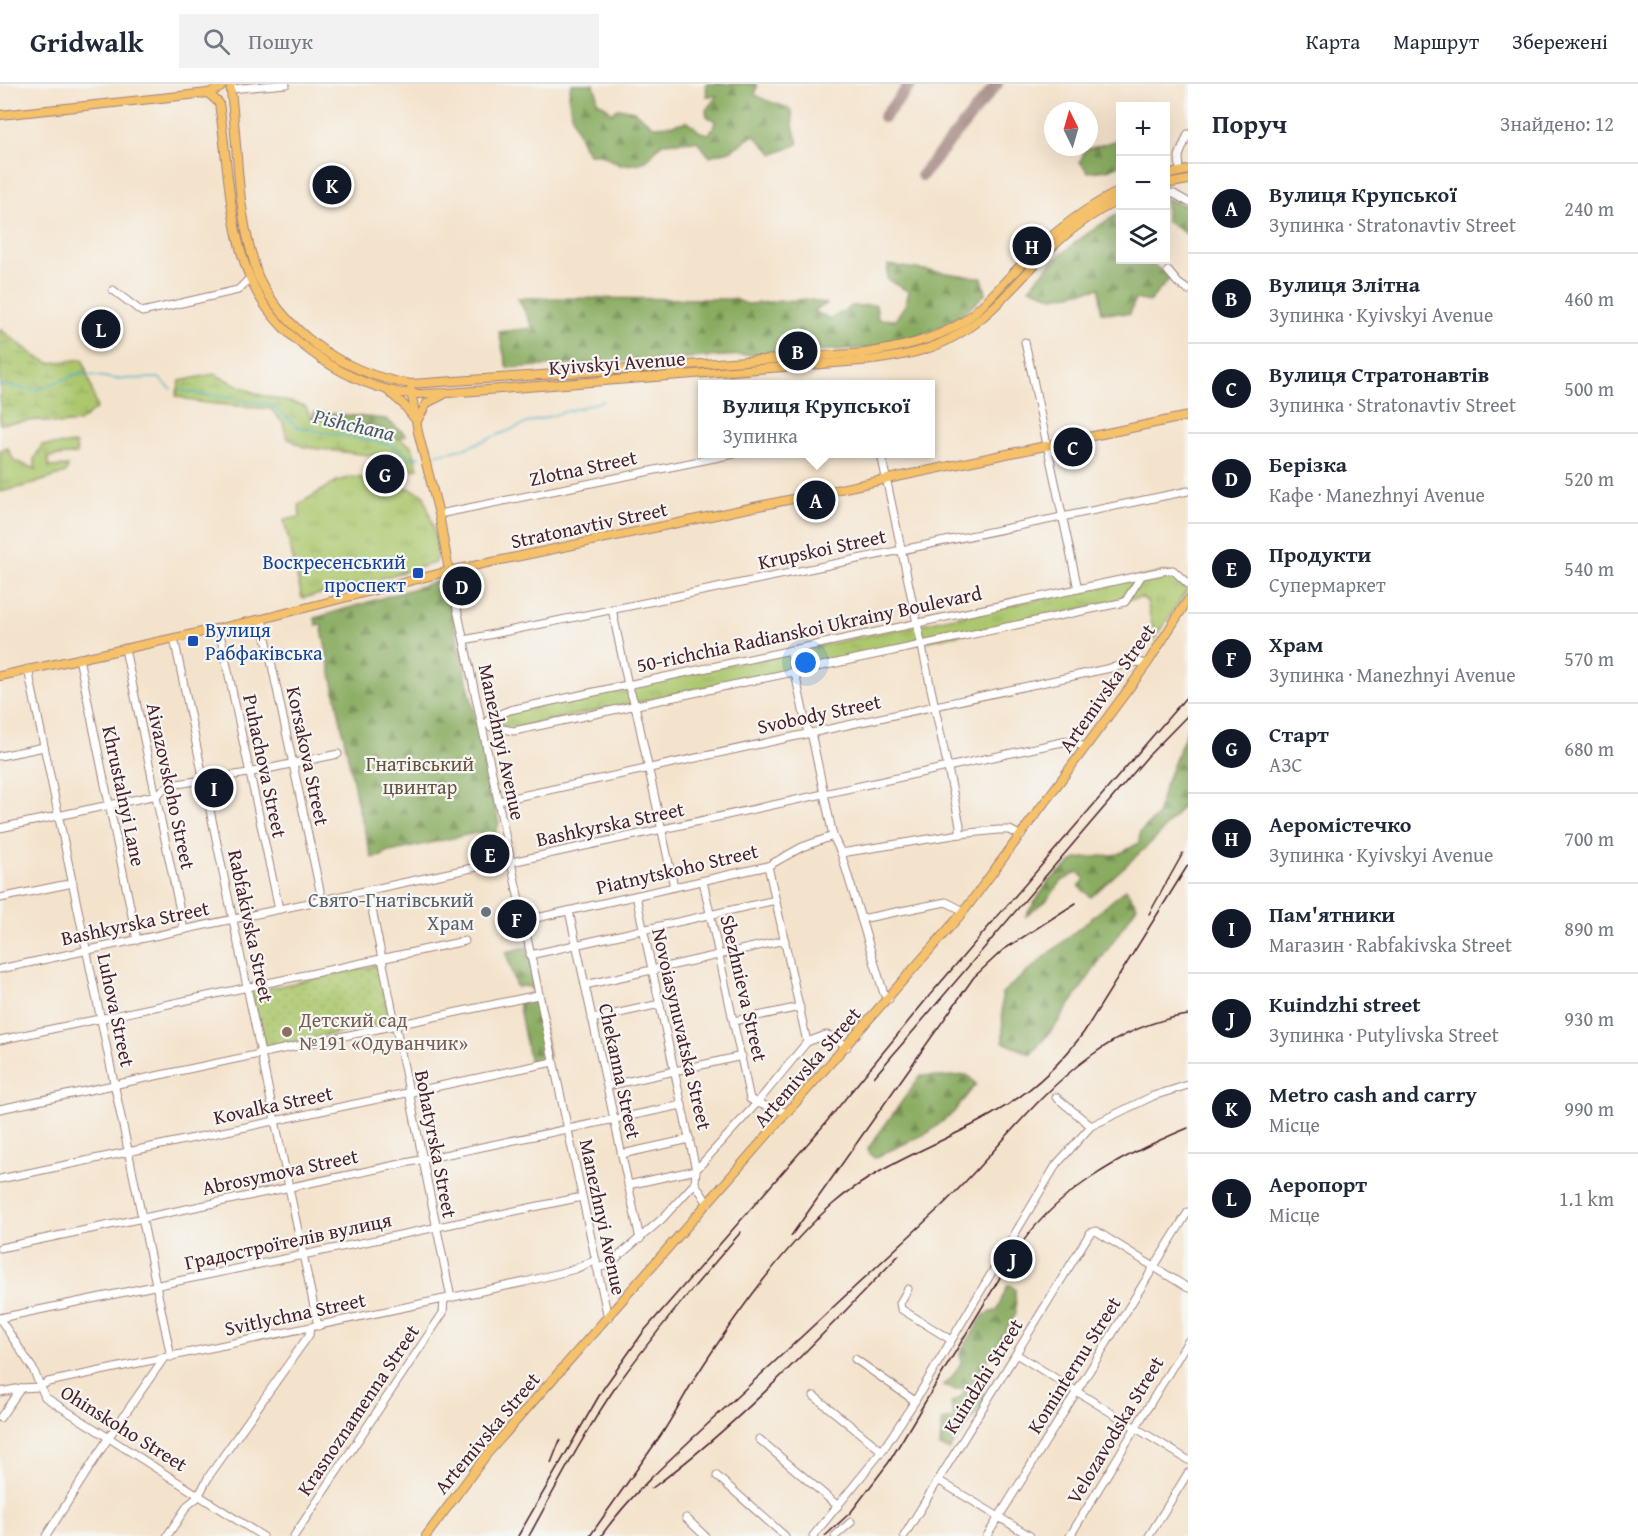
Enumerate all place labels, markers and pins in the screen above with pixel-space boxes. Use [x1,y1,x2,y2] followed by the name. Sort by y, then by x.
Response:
[312,162,352,208] pin: K
[1012,224,1052,268] pin: H
[82,306,120,352] pin: L
[778,328,818,374] pin: B
[1054,424,1092,470] pin: C
[366,452,404,496] pin: G
[796,478,836,522] pin: A
[263,547,406,599] place label: Воскресенський проспект
[442,564,482,608] pin: D
[411,566,425,580] marker: Воскресенський проспект
[205,615,323,667] place label: Вулиця Рабфаківська
[186,634,200,648] marker: Вулиця Рабфаківська
[194,766,234,810] pin: I
[470,832,510,876] pin: E
[308,885,474,937] place label: Свято-Гнатівський Храм
[498,896,536,942] pin: F
[479,905,493,919] marker: Свято-Гнатівський Храм
[298,1005,468,1057] place label: Детский сад №191 «Одуванчик»
[280,1025,294,1039] marker: Детский сад №191 «Одуванчик»
[994,1236,1032,1282] pin: J

